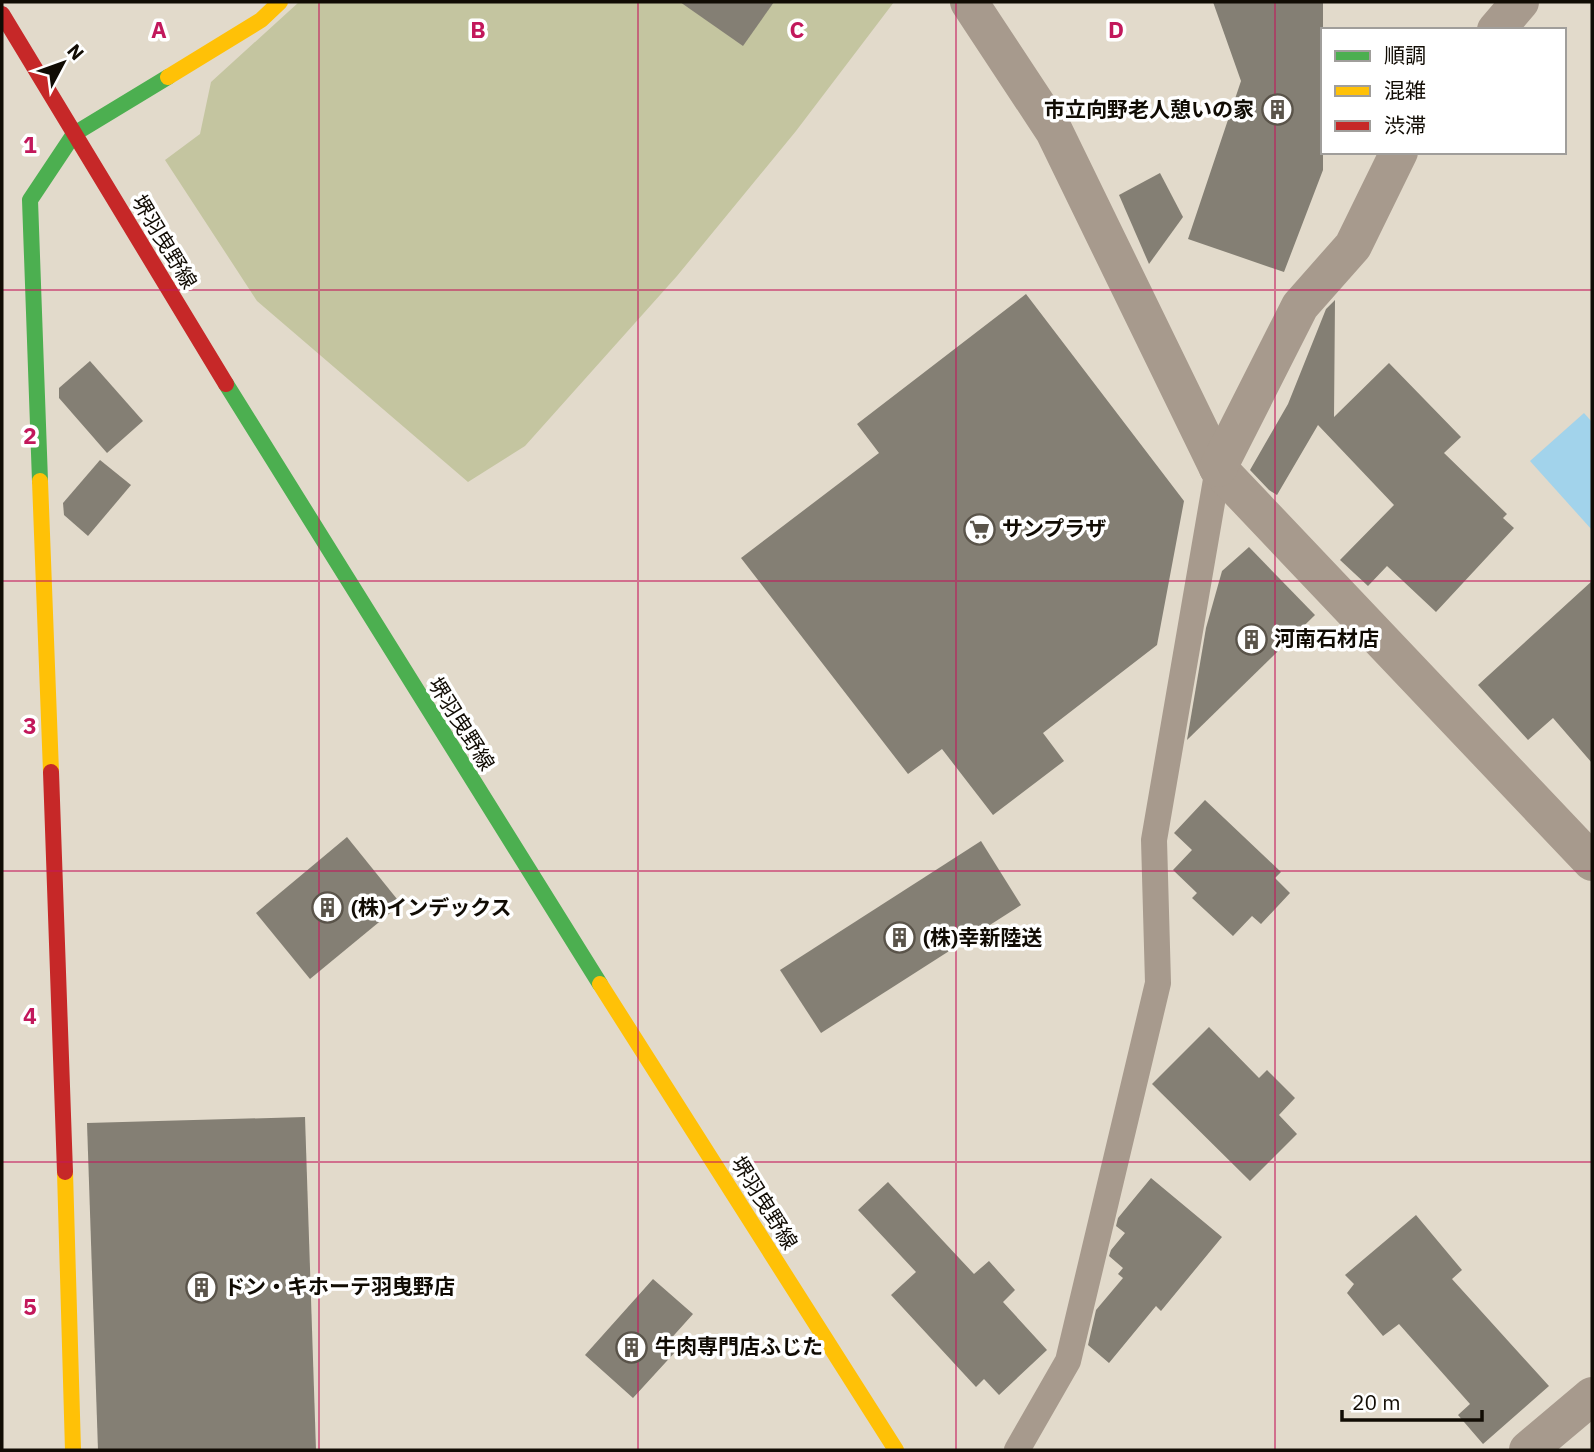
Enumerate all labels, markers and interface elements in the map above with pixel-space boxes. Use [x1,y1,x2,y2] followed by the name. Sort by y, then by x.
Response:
[151,14,167,44] text: A
[470,14,486,44] text: B
[790,14,805,44] text: C
[1108,14,1124,44] text: D
[28,28,98,98] north arrow
[1321,28,1566,154] legend
[62,39,89,65] text: N
[1384,41,1426,69] text: 順調
[1384,76,1426,104] text: 混雑
[1260,93,1294,127] building icon: 市立向野老人憩いの家
[1044,95,1254,123] place label: 市立向野老人憩いの家
[1384,111,1426,139] text: 渋滞
[23,129,37,159] text: 1
[126,189,204,294] street label: 堺羽曳野線
[23,420,37,450] text: 2
[962,512,996,546] supermarket icon: サンプラザ
[1002,514,1106,542] place label: サンプラザ
[1234,622,1268,656] building icon: 河南石材店
[1274,624,1379,652] place label: 河南石材店
[422,672,502,775] street label: 堺羽曳野線
[23,710,37,740] text: 3
[311,891,345,925] building icon: (株)インデックス
[351,893,512,921] place label: (株)インデックス
[883,921,917,955] building icon: (株)幸新陸送
[923,923,1042,951] place label: (株)幸新陸送
[23,1000,37,1030] text: 4
[725,1151,805,1254] street label: 堺羽曳野線
[184,1270,218,1304] building icon: ドン・キホーテ羽曳野店
[224,1272,455,1300] place label: ドン・キホーテ羽曳野店
[23,1291,37,1321] text: 5
[615,1330,649,1364] building icon: 牛肉専門店ふじた
[655,1332,823,1360] place label: 牛肉専門店ふじた
[1342,1378,1482,1422] scale bar
[1352,1388,1401,1416] text: 20 m

